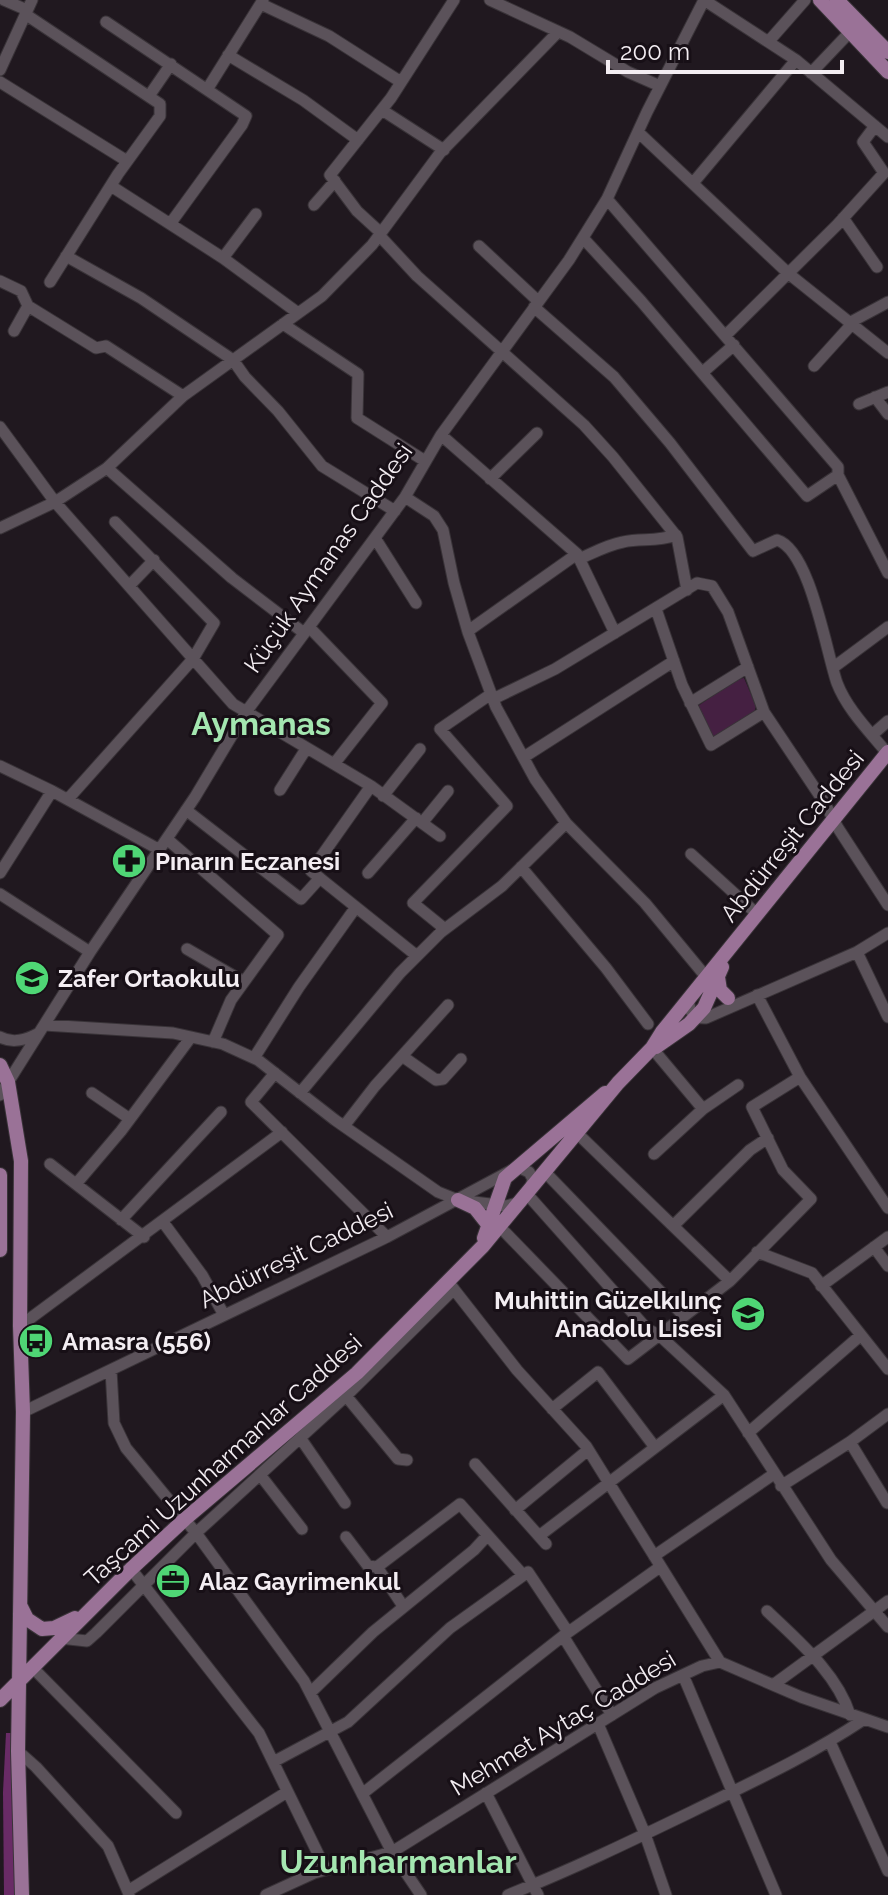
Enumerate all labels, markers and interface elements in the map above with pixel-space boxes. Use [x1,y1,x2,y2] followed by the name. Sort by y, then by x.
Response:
[608,24,842,74] scale bar
[620,37,690,66] text: 200 m
[238,438,418,678] street label: Küçük Aymanas Caddesi
[191,705,331,742] district label: Aymanas
[714,744,870,928] street label: Abdürreşit Caddesi
[110,842,148,880] pharmacy icon: Pınarın Eczanesi
[155,847,340,876] place label: Pınarın Eczanesi
[13,959,51,997] school or university icon: Zafer Ortaokulu
[58,964,240,993] place label: Zafer Ortaokulu
[194,1195,398,1315] street label: Abdürreşit Caddesi
[494,1286,722,1343] place label: Muhittin Güzelkılınç Anadolu Lisesi
[729,1295,767,1333] school or university icon: Muhittin Güzelkılınç Anadolu Lisesi
[17,1322,55,1360] bus stop icon: Amasra (556)
[62,1327,211,1356] place label: Amasra (556)
[78,1328,368,1592] street label: Taşcami Uzunharmanlar Caddesi
[154,1562,192,1600] office icon: Alaz Gayrimenkul
[199,1567,401,1596] place label: Alaz Gayrimenkul
[445,1644,681,1802] street label: Mehmet Aytaç Caddesi
[279,1843,517,1880] district label: Uzunharmanlar

